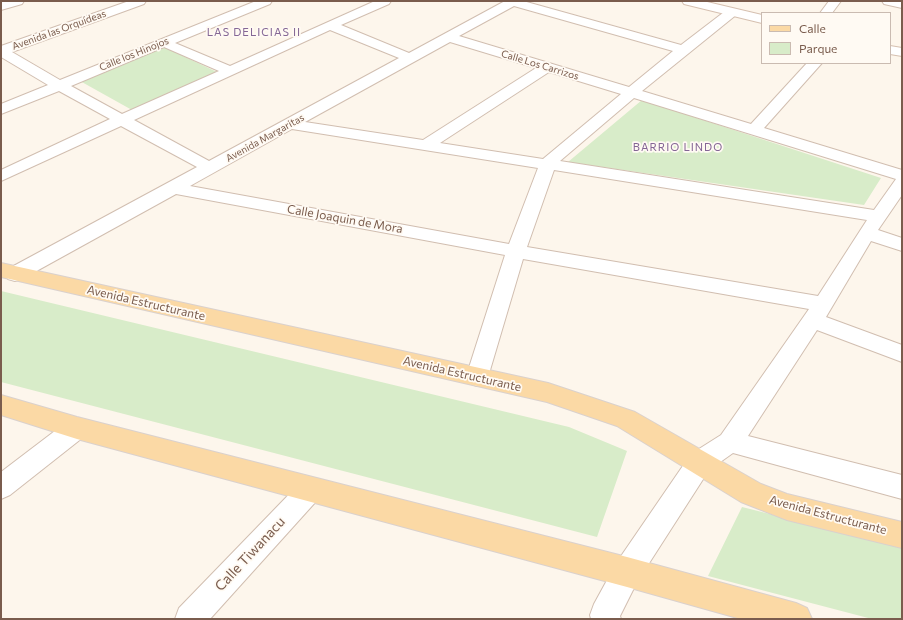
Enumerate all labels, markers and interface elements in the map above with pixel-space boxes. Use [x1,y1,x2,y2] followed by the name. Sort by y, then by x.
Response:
[10,7,108,53] street label: Avenida las Orquídeas
[761,12,891,64] legend
[799,21,826,35] text: Calle
[207,25,301,39] district label: LAS DELICIAS II
[97,35,171,73] street label: Calle los Hinojos
[799,41,837,55] text: Parque
[500,48,580,82] street label: Calle Los Carrizos
[224,111,306,165] street label: Avenida Margaritas
[633,140,723,154] district label: BARRIO LINDO
[286,202,404,236] street label: Calle Joaquin de Mora
[85,282,207,324] street label: Avenida Estructurante
[401,353,523,395] street label: Avenida Estructurante
[768,492,888,538] street label: Avenida Estructurante
[211,513,289,595] street label: Calle Tiwanacu

